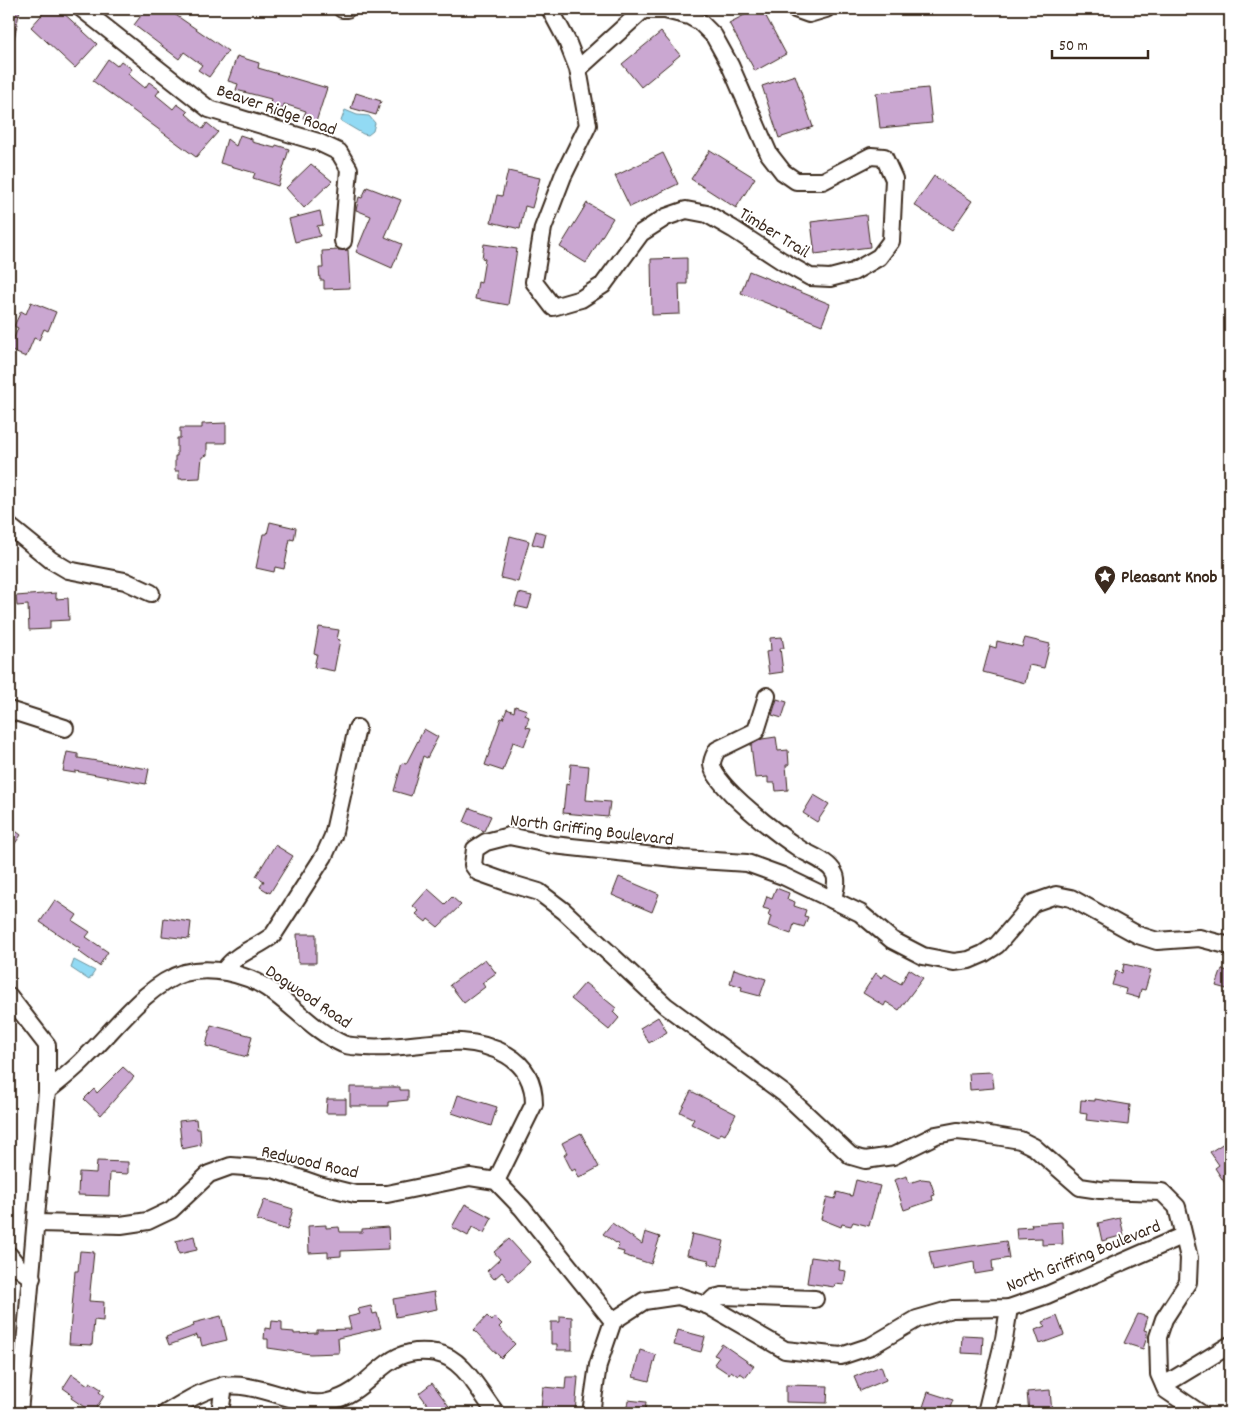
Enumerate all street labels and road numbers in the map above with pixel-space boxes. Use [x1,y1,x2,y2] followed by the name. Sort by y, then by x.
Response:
[213,79,339,144] street label: Beaver Ridge Road
[733,203,815,266] street label: Timber Trail
[509,809,675,854] street label: North Griffing Boulevard
[260,960,356,1036] street label: Dogwood Road
[258,1140,360,1187] street label: Redwood Road
[1003,1215,1165,1300] street label: North Griffing Boulevard

